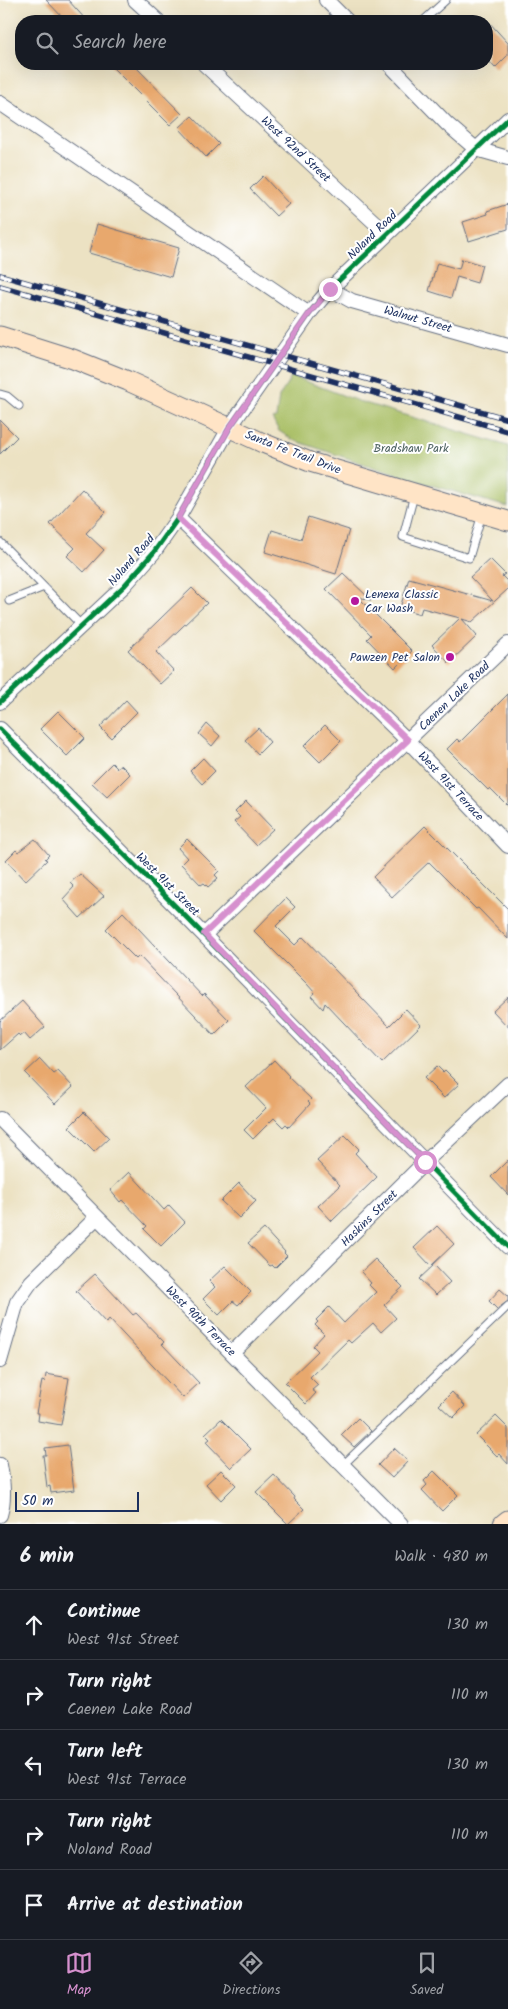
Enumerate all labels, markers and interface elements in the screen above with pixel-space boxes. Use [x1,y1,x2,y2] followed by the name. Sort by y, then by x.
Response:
[15,15,493,70] search box
[73,28,167,58] text: Search here
[33,29,61,57] icon: search
[256,112,335,187] street label: West 92nd Street
[343,206,402,264] street label: Noland Road
[319,278,342,301] route end
[382,301,454,338] street label: Walnut Street
[242,425,344,480] street label: Santa Fe Trail Drive
[373,439,449,458] park label: Bradshaw Park
[103,529,160,590] street label: Noland Road
[365,585,439,618] place label: Lenexa Classic Car Wash
[349,595,361,607] marker: Lenexa Classic Car Wash
[350,648,440,667] place label: Pawzen Pet Salon
[444,651,456,663] marker: Pawzen Pet Salon
[414,656,495,736] street label: Caenen Lake Road
[413,747,489,826] street label: West 91st Terrace
[131,848,204,921] street label: West 91st Street
[414,1151,437,1174] route start
[336,1185,402,1251] street label: Haskins Street
[161,1282,241,1361] street label: West 90th Terrace
[15,1489,139,1512] scale bar
[22,1490,53,1512] text: 50 m
[20,1540,74,1573] text: 6 min
[394,1544,488,1569] text: Walk · 480 m
[67,1597,140,1627] text: Continue
[20,1611,48,1639] icon: ahead
[447,1612,488,1637] text: 130 m
[67,1627,179,1652] text: West 91st Street
[67,1667,152,1697] text: Turn right
[20,1681,48,1709] icon: right
[451,1682,488,1707] text: 110 m
[67,1697,191,1722] text: Caenen Lake Road
[67,1737,142,1767] text: Turn left
[20,1751,48,1779] icon: left
[447,1752,488,1777] text: 130 m
[67,1767,187,1792] text: West 91st Terrace
[67,1807,152,1837] text: Turn right
[20,1821,48,1849] icon: right
[451,1822,488,1847] text: 110 m
[67,1837,152,1862] text: Noland Road
[67,1890,243,1920] text: Arrive at destination
[20,1891,48,1919] icon: arrive
[65,1949,93,2001] tab: Map
[222,1949,280,2001] tab: Directions
[410,1949,443,2001] tab: Saved

